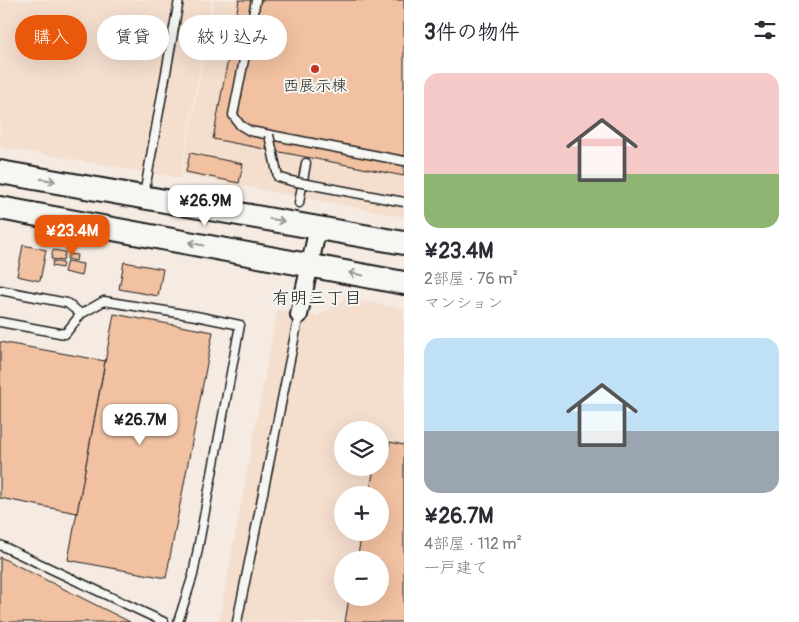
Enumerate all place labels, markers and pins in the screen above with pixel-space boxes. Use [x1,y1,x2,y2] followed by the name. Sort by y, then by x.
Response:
[309,63,321,75] marker: 西展示棟
[283,76,347,96] place label: 西展示棟
[164,184,246,227] pin: ¥26.9M
[31,214,113,257] pin: ¥23.4M
[99,404,181,446] pin: ¥26.7M

